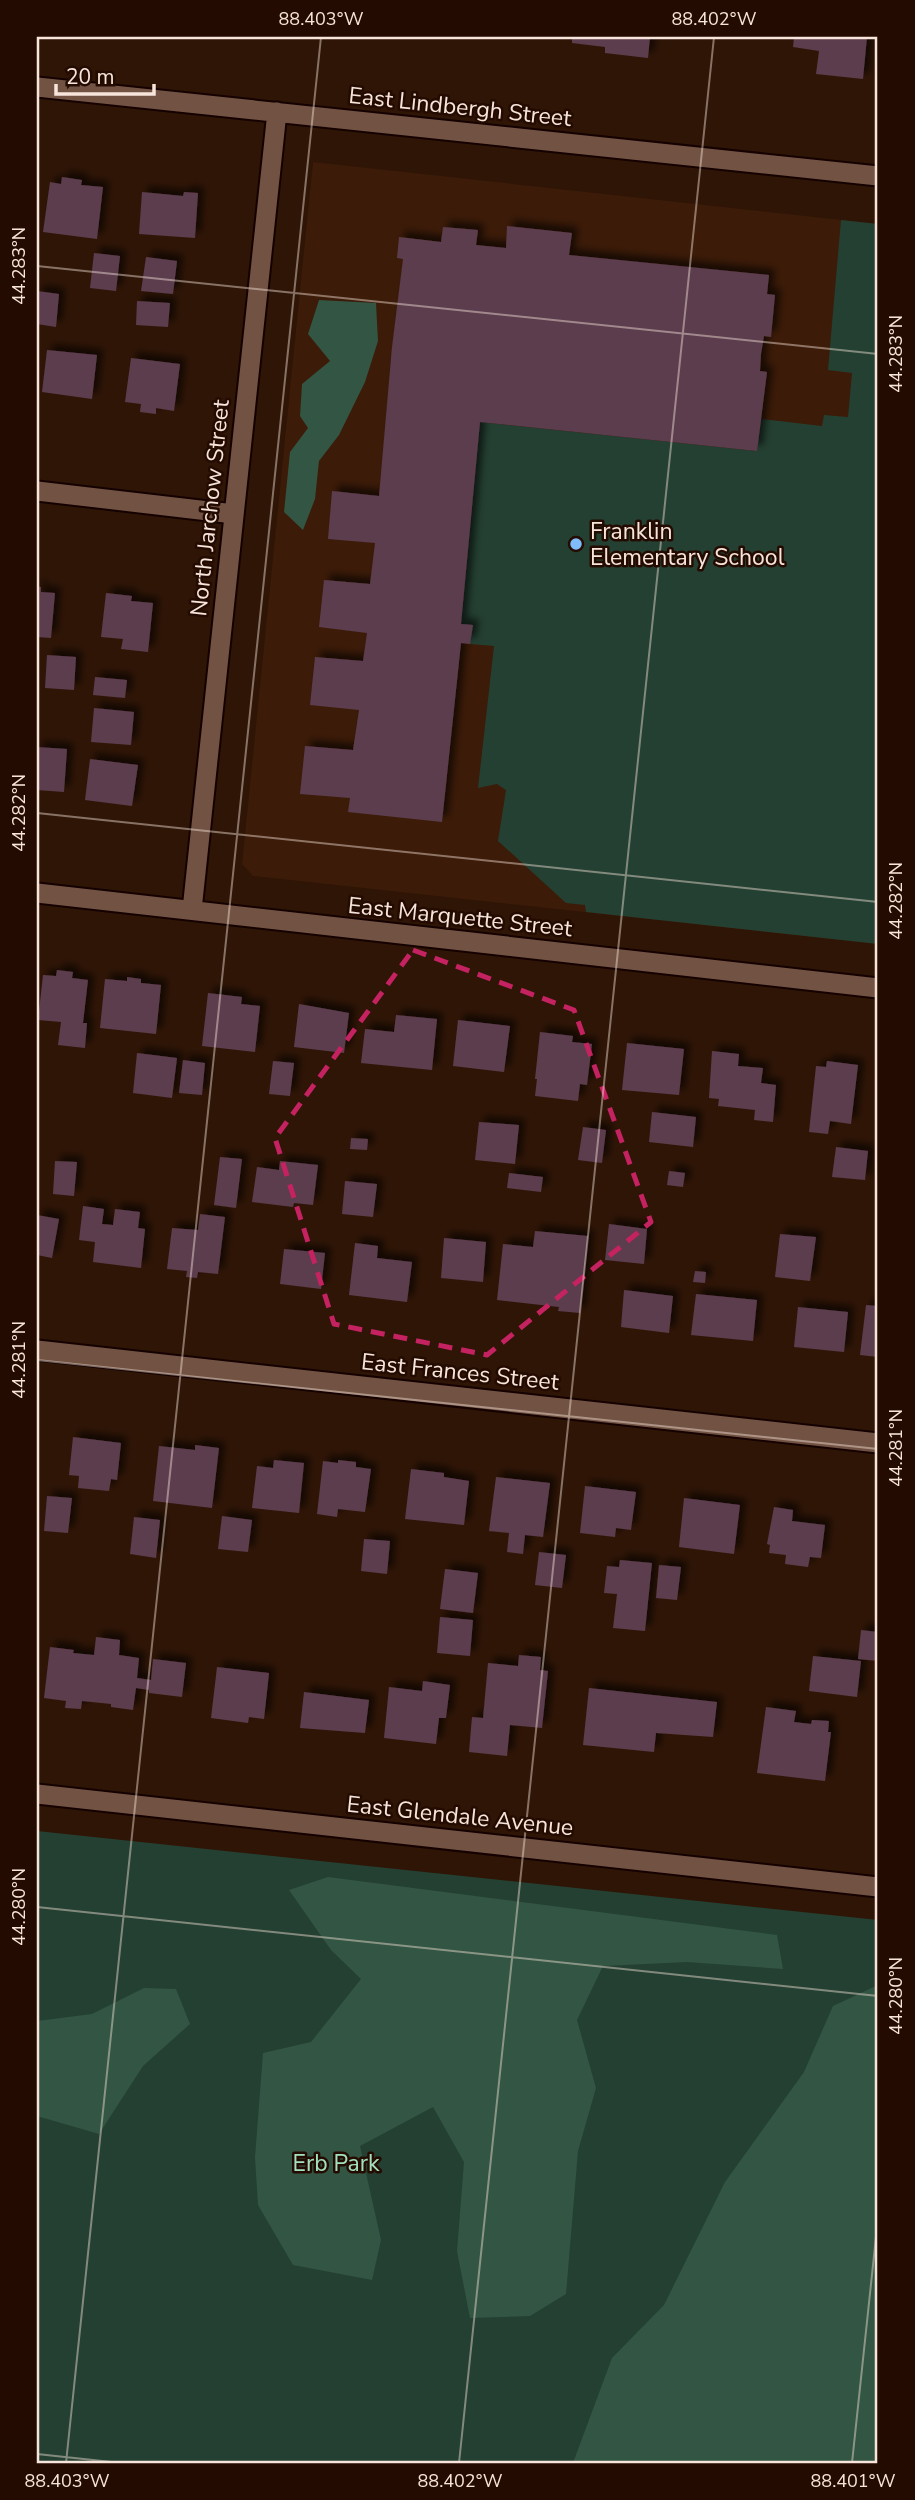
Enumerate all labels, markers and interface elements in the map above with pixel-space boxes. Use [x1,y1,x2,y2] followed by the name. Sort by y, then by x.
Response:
[279,7,364,31] text: 88.403°W
[672,7,757,31] text: 88.402°W
[56,52,154,96] scale bar
[66,63,115,91] text: 20 m
[347,80,574,134] street label: East Lindbergh Street
[7,227,31,305] text: 44.283°N
[884,315,908,393] text: 44.283°N
[183,397,237,618] street label: North Jarchow Street
[590,516,785,573] place label: Franklin Elementary School
[568,536,584,552] marker: Franklin Elementary School
[7,774,31,852] text: 44.282°N
[884,862,908,940] text: 44.282°N
[346,890,575,944] street label: East Marquette Street
[7,1321,31,1399] text: 44.281°N
[360,1346,561,1398] street label: East Frances Street
[884,1409,908,1487] text: 44.281°N
[345,1789,575,1843] street label: East Glendale Avenue
[7,1868,31,1946] text: 44.280°N
[884,1957,908,2035] text: 44.280°N
[293,2148,380,2179] park label: Erb Park
[25,2469,110,2493] text: 88.403°W
[418,2469,503,2493] text: 88.402°W
[811,2469,896,2493] text: 88.401°W

